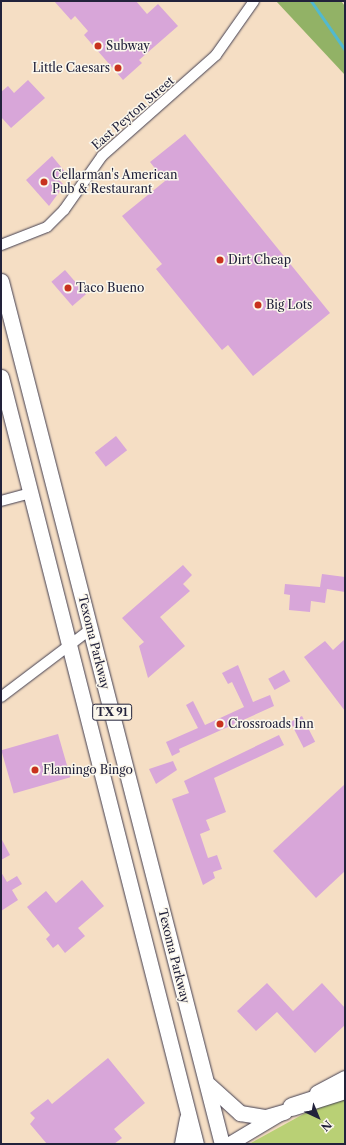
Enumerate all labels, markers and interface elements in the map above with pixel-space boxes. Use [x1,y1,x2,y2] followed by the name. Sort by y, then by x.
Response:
[106,39,150,53] place label: Subway
[93,41,103,51] marker: Subway
[32,61,110,75] place label: Little Caesars
[113,63,123,73] marker: Little Caesars
[89,73,177,153] street label: East Peyton Street
[52,168,178,196] place label: Cellarman's American Pub & Restaurant
[39,177,49,187] marker: Cellarman's American Pub & Restaurant
[228,253,291,267] place label: Dirt Cheap
[215,255,225,265] marker: Dirt Cheap
[76,281,144,295] place label: Taco Bueno
[63,283,73,293] marker: Taco Bueno
[266,298,312,312] place label: Big Lots
[253,300,263,310] marker: Big Lots
[75,593,113,691] street label: Texoma Parkway
[92,703,132,721] road number: TX 91
[228,717,314,731] place label: Crossroads Inn
[215,719,225,729] marker: Crossroads Inn
[43,763,133,777] place label: Flamingo Bingo
[30,765,40,775] marker: Flamingo Bingo
[155,907,193,1005] street label: Texoma Parkway
[298,1097,338,1137] north arrow
[318,1117,335,1134] text: N

